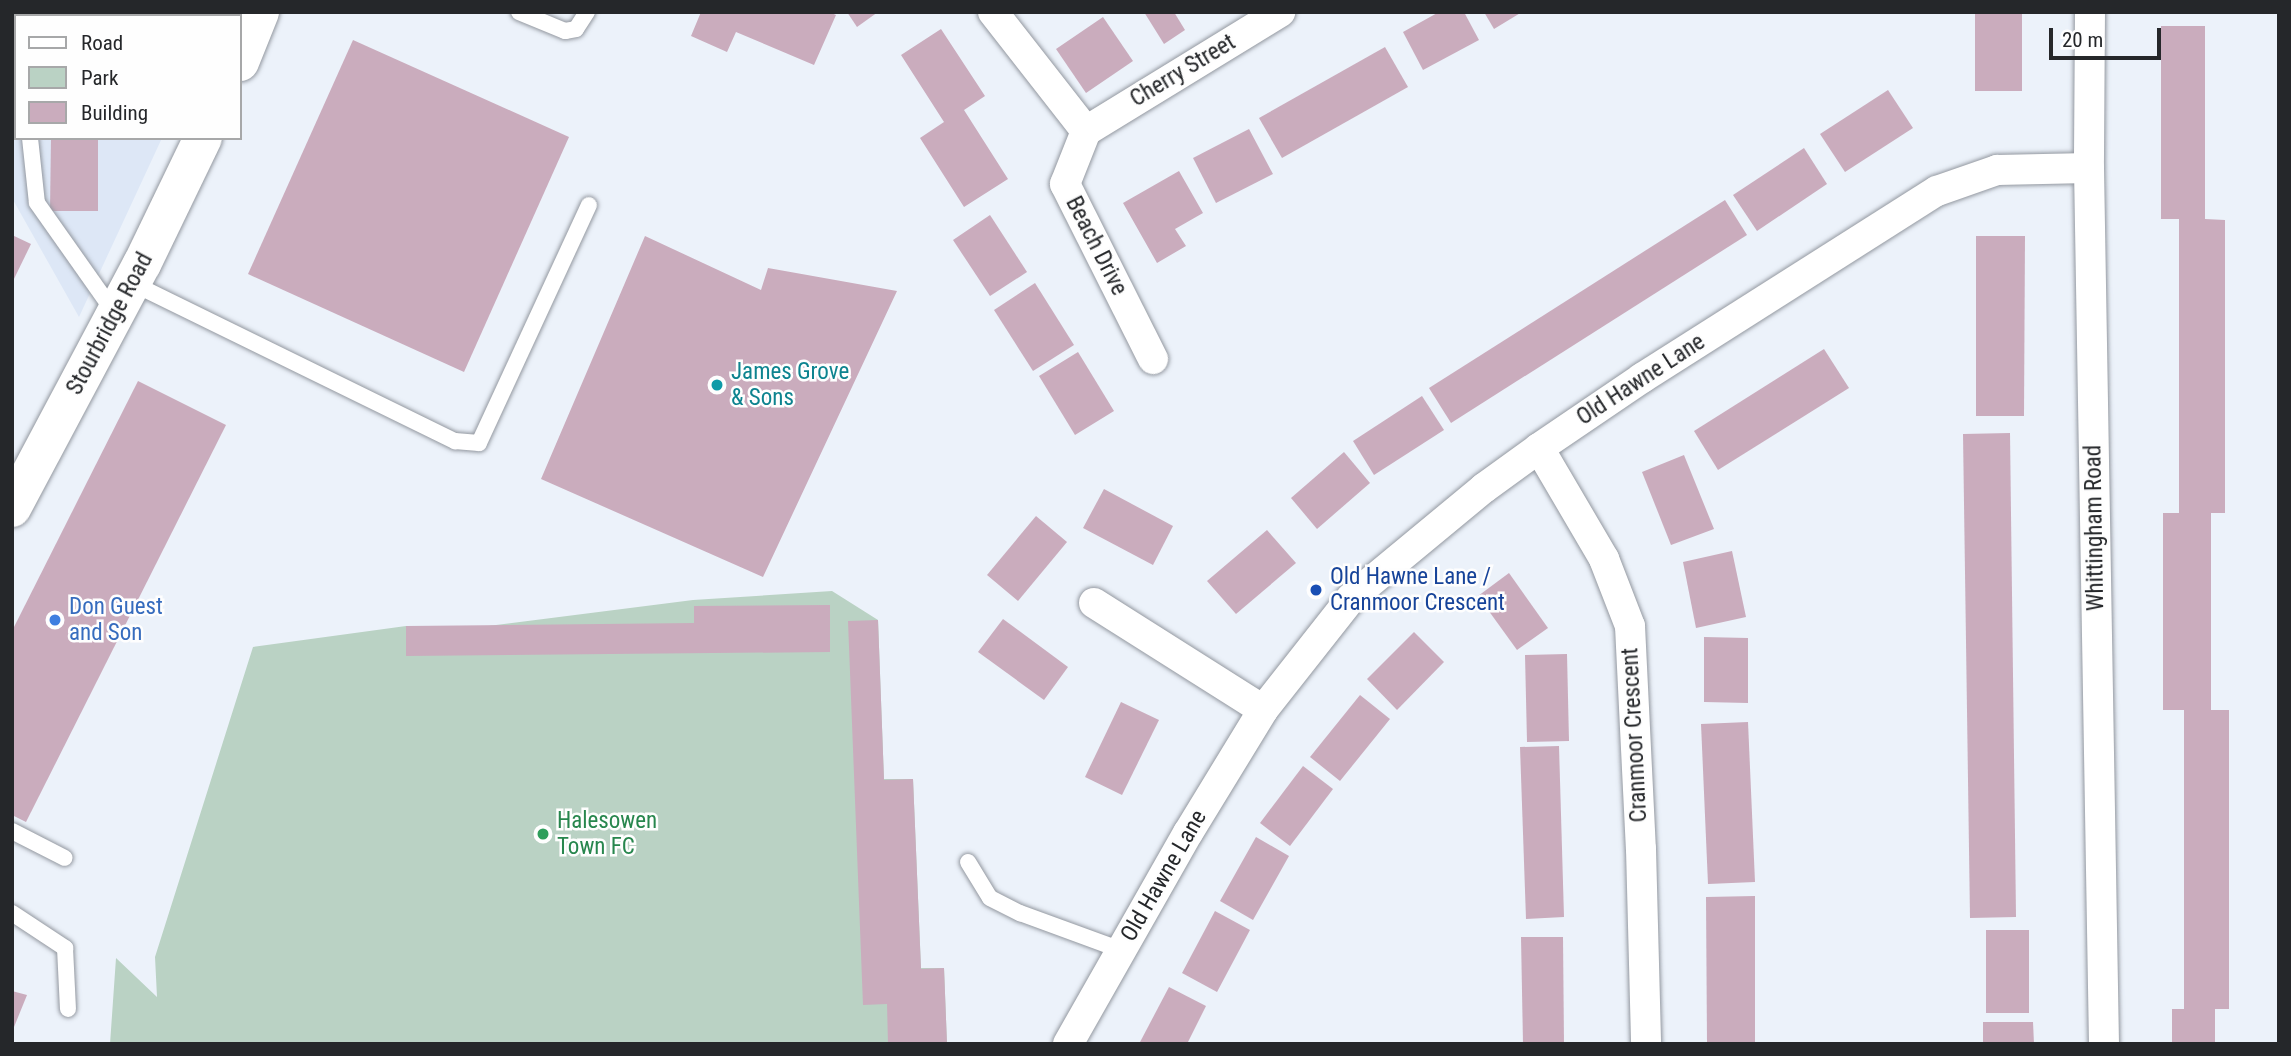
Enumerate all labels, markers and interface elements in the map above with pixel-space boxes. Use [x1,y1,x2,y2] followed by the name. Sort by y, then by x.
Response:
[14,14,242,140] legend
[2053,14,2165,58] scale bar
[2062,28,2103,52] text: 20 m
[1125,29,1241,113] street label: Cherry Street
[81,31,123,55] text: Road
[81,66,118,90] text: Park
[81,101,148,125] text: Building
[1059,192,1133,300] street label: Beach Drive
[61,248,159,400] street label: Stourbridge Road
[1572,328,1710,432] street label: Old Hawne Lane
[731,358,849,412] place label: James Grove & Sons
[709,377,725,393] marker: James Grove & Sons
[2080,445,2110,611] street label: Whittingham Road
[1330,563,1505,617] place label: Old Hawne Lane / Cranmoor Crescent
[1308,582,1324,598] marker: Old Hawne Lane / Cranmoor Crescent
[69,593,163,647] place label: Don Guest and Son
[47,612,63,628] marker: Don Guest and Son
[1617,647,1653,823] street label: Cranmoor Crescent
[1115,805,1213,947] street label: Old Hawne Lane
[557,807,657,861] place label: Halesowen Town FC
[535,826,551,842] marker: Halesowen Town FC

